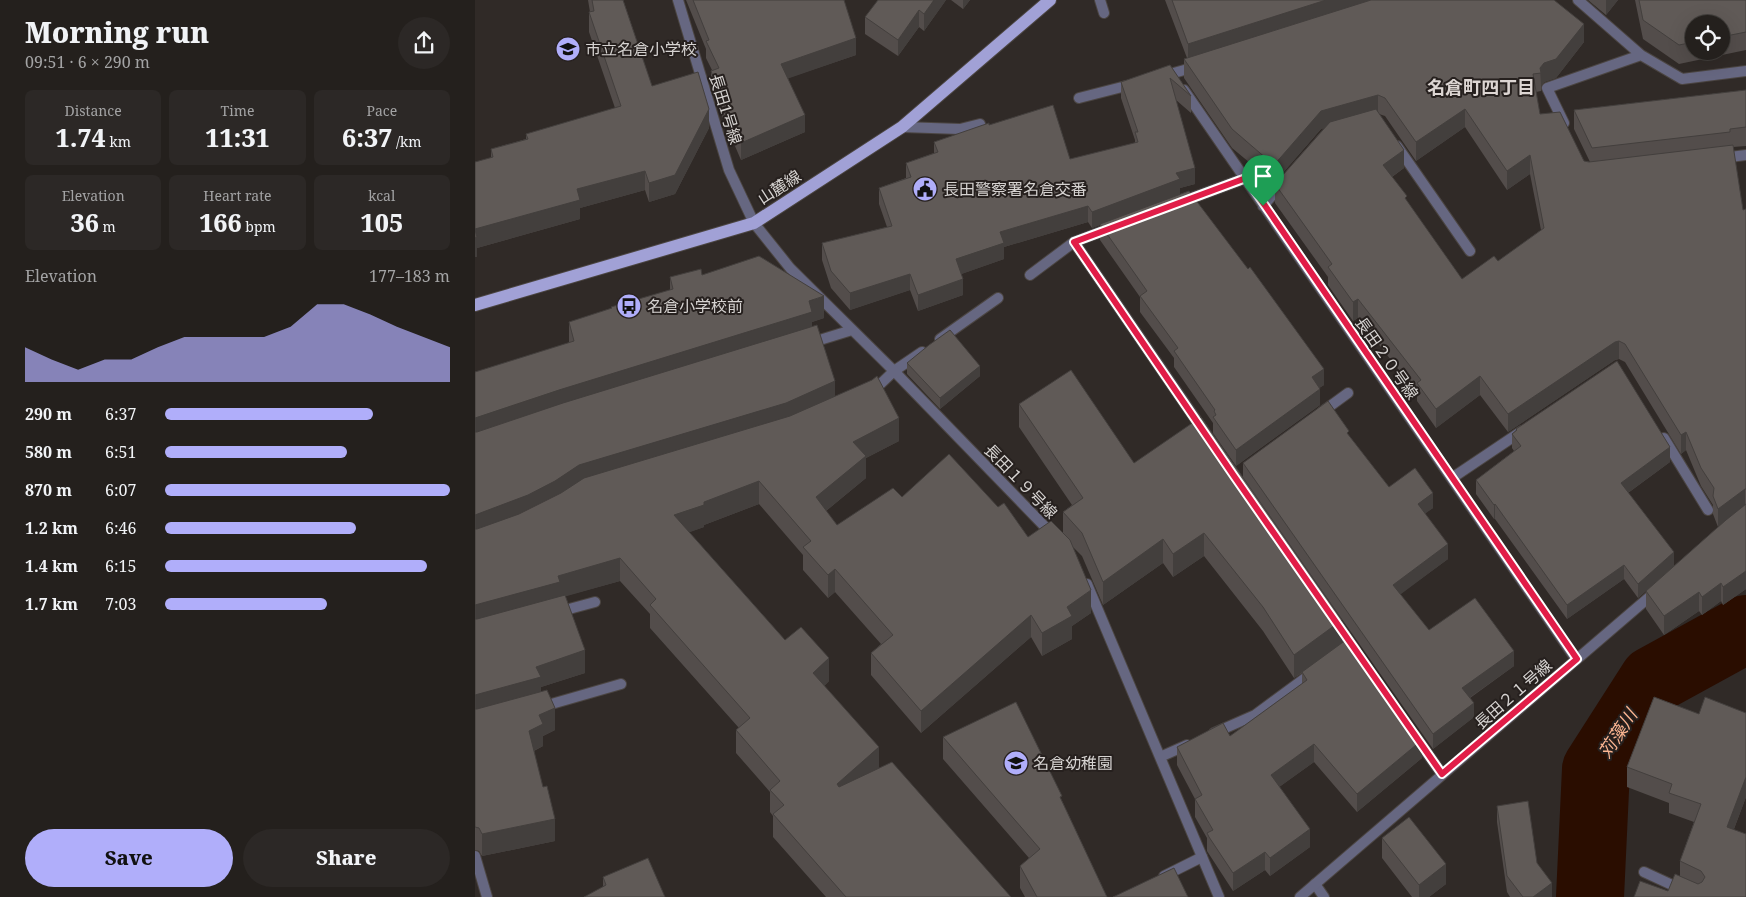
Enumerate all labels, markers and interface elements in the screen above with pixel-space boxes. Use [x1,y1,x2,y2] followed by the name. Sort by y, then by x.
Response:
[25,13,209,51] text: Morning run
[1685,15,1730,60] map controls
[1685,15,1730,60] button: locate
[398,17,450,69] button: share
[555,36,581,62] school or university icon: 市立名倉小学校
[585,38,697,60] place label: 市立名倉小学校
[25,51,150,73] text: 09:51 · 6 × 290 m
[705,71,747,147] street label: 長田1号線
[1427,75,1535,99] district label: 名倉町四丁目
[65,101,122,120] text: Distance
[221,101,254,120] text: Time
[366,101,397,120] text: Pace
[55,120,106,154] text: 1.74
[205,120,270,154] text: 11:31
[342,120,392,154] text: 6:37
[106,132,131,151] text: km
[392,132,422,151] text: /km
[1242,155,1284,206] pin
[1249,162,1277,190] icon: arrive
[753,165,805,209] street label: 山麓線
[912,176,938,202] public building icon: 長田警察署名倉交番
[943,178,1087,200] place label: 長田警察署名倉交番
[62,186,125,205] text: Elevation
[203,186,272,205] text: Heart rate
[368,186,395,205] text: kcal
[71,205,99,239] text: 36
[199,205,242,239] text: 166
[361,205,403,239] text: 105
[99,217,116,236] text: m
[242,217,276,236] text: bpm
[25,265,97,287] text: Elevation
[369,265,450,287] text: 177–183 m
[616,293,642,319] bus stop icon: 名倉小学校前
[647,295,743,317] place label: 名倉小学校前
[1350,312,1424,404] street label: 長田２０号線
[25,403,72,425] text: 290 m
[105,403,136,425] text: 6:37
[980,439,1062,523] street label: 長田１９号線
[25,441,72,463] text: 580 m
[105,441,136,463] text: 6:51
[25,479,72,501] text: 870 m
[105,479,136,501] text: 6:07
[25,517,78,539] text: 1.2 km
[105,517,136,539] text: 6:46
[25,555,78,577] text: 1.4 km
[105,555,136,577] text: 6:15
[25,593,78,615] text: 1.7 km
[105,593,136,615] text: 7:03
[1470,654,1556,734] street label: 長田２１号線
[1592,703,1643,763] water label: 苅藻川
[1003,750,1029,776] school or university icon: 名倉幼稚園
[1033,752,1113,774] place label: 名倉幼稚園
[25,829,233,887] button: Save
[243,829,450,887] button: Share

